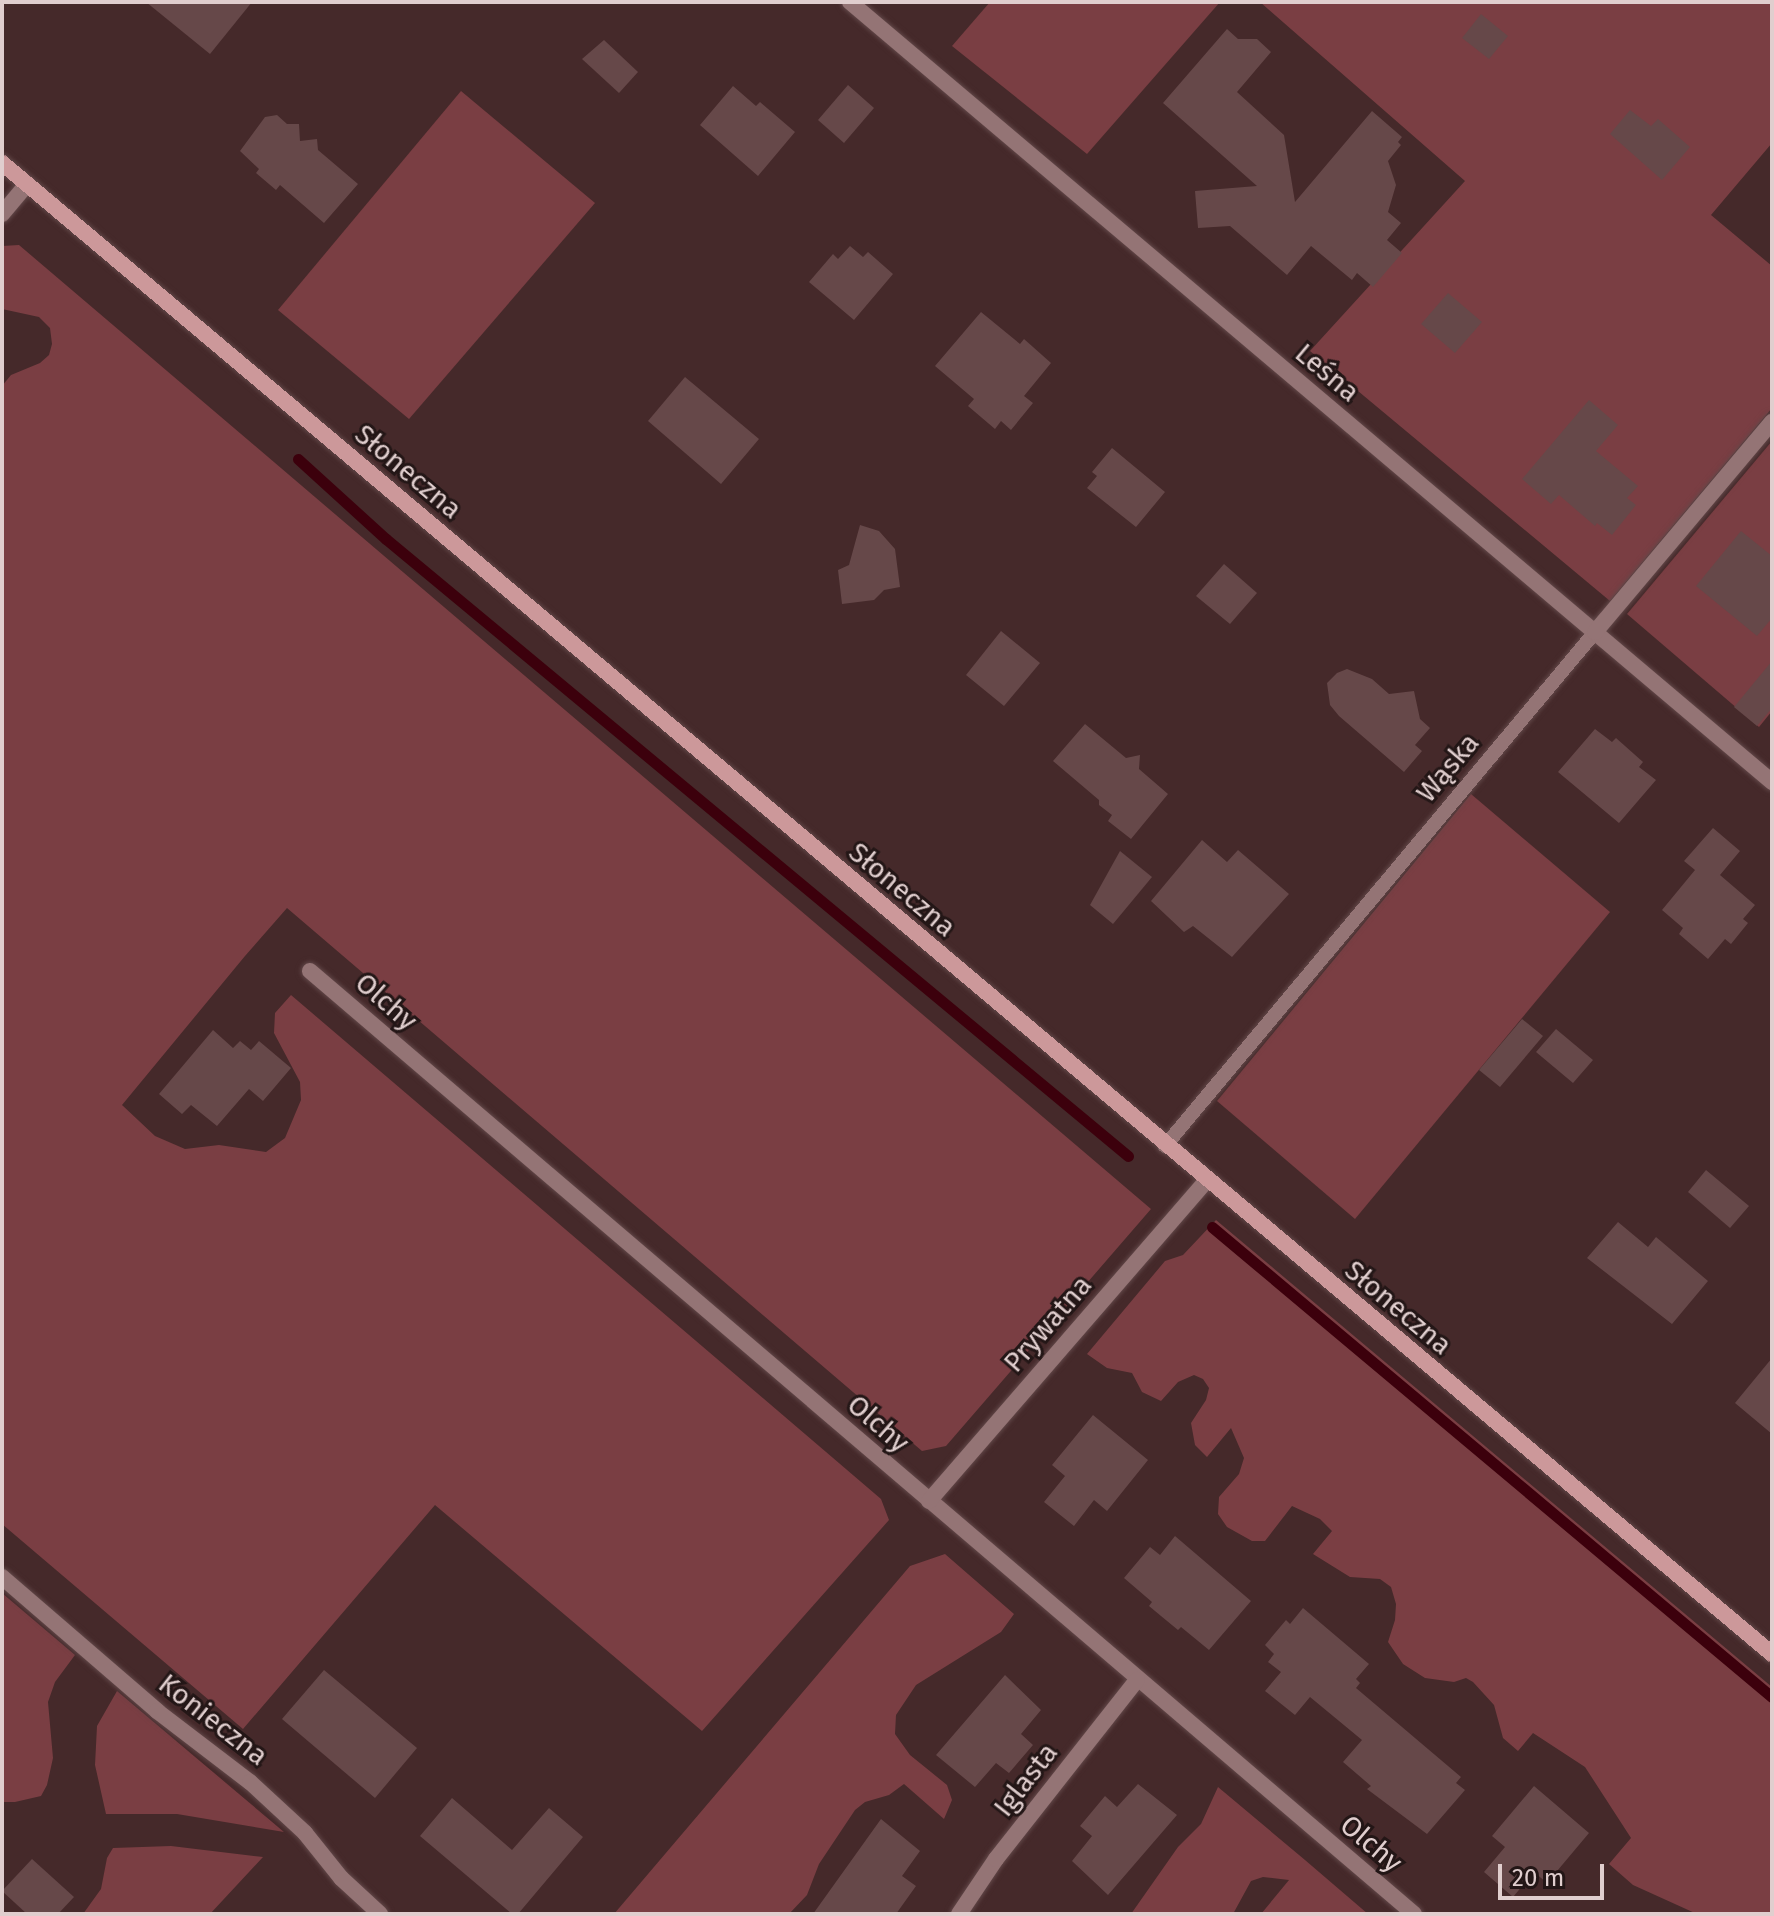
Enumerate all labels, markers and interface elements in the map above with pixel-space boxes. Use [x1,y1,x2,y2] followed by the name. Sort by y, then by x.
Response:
[1288,337,1366,409] street label: Leśna
[348,418,468,526] street label: Słoneczna
[1410,727,1486,809] street label: Wąska
[842,836,962,944] street label: Słoneczna
[348,966,424,1038] street label: Olchy
[1338,1254,1458,1362] street label: Słoneczna
[997,1269,1099,1379] street label: Prywatna
[840,1388,916,1460] street label: Olchy
[152,1667,274,1773] street label: Konieczna
[987,1737,1065,1823] street label: Iglasta
[1333,1808,1409,1880] street label: Olchy
[1502,1848,1608,1898] scale bar
[1512,1864,1564,1892] text: 20 m

